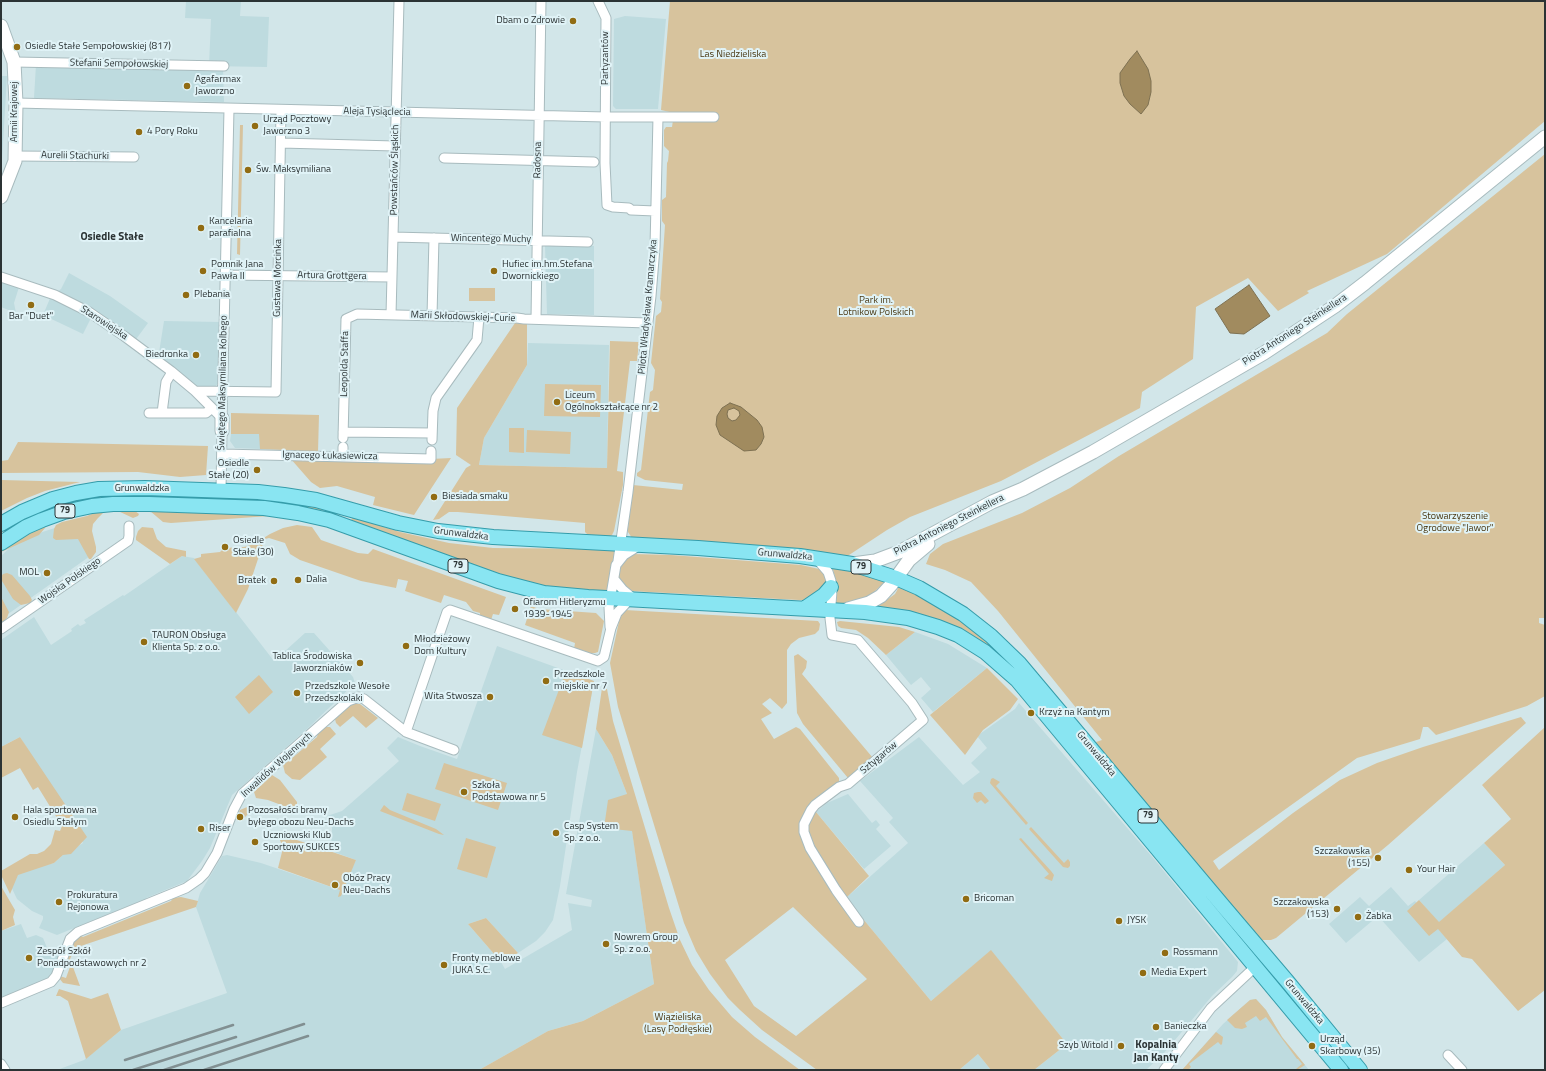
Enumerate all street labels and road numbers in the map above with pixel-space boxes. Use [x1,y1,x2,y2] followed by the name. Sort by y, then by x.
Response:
[600,31,612,85] street label: Partyzantów
[70,57,168,71] street label: Stefanii Sempołowskiej
[9,82,21,142] street label: Armii Krajowej
[343,105,411,119] street label: Aleja Tysiąclecia
[388,125,402,215] street label: Powstańców Śląskich
[532,142,544,178] street label: Radosna
[41,149,109,163] street label: Aurelii Stachurki
[451,232,531,246] street label: Wincentego Muchy
[271,239,285,317] street label: Gustawa Morcinka
[636,239,660,375] street label: Pilota Władysława Kramarczyka
[297,269,367,283] street label: Artura Grottgera
[1241,292,1349,368] street label: Piotra Antoniego Steinkellera
[78,303,130,343] street label: Starowiejska
[410,309,516,325] street label: Marii Skłodowskiej-Curie
[216,315,230,451] street label: Świętego Maksymiliana Kolbego
[338,331,352,397] street label: Leopolda Staffa
[282,449,378,463] street label: Ignacego Łukasiewicza
[115,483,169,495] street label: Grunwaldzka
[892,492,1006,558] street label: Piotra Antoniego Steinkellera
[55,504,75,518] road number: 79
[433,525,489,543] street label: Grunwaldzka
[757,547,813,563] street label: Grunwaldzka
[37,555,103,607] street label: Wojska Polskiego
[448,559,468,573] road number: 79
[851,560,871,574] road number: 79
[1074,729,1118,779] street label: Grunwaldzka
[239,730,315,800] street label: Inwalidów Wojennych
[858,739,900,777] street label: Sztygarów
[1138,809,1158,823] road number: 79
[1282,977,1326,1027] street label: Grunwaldzka

